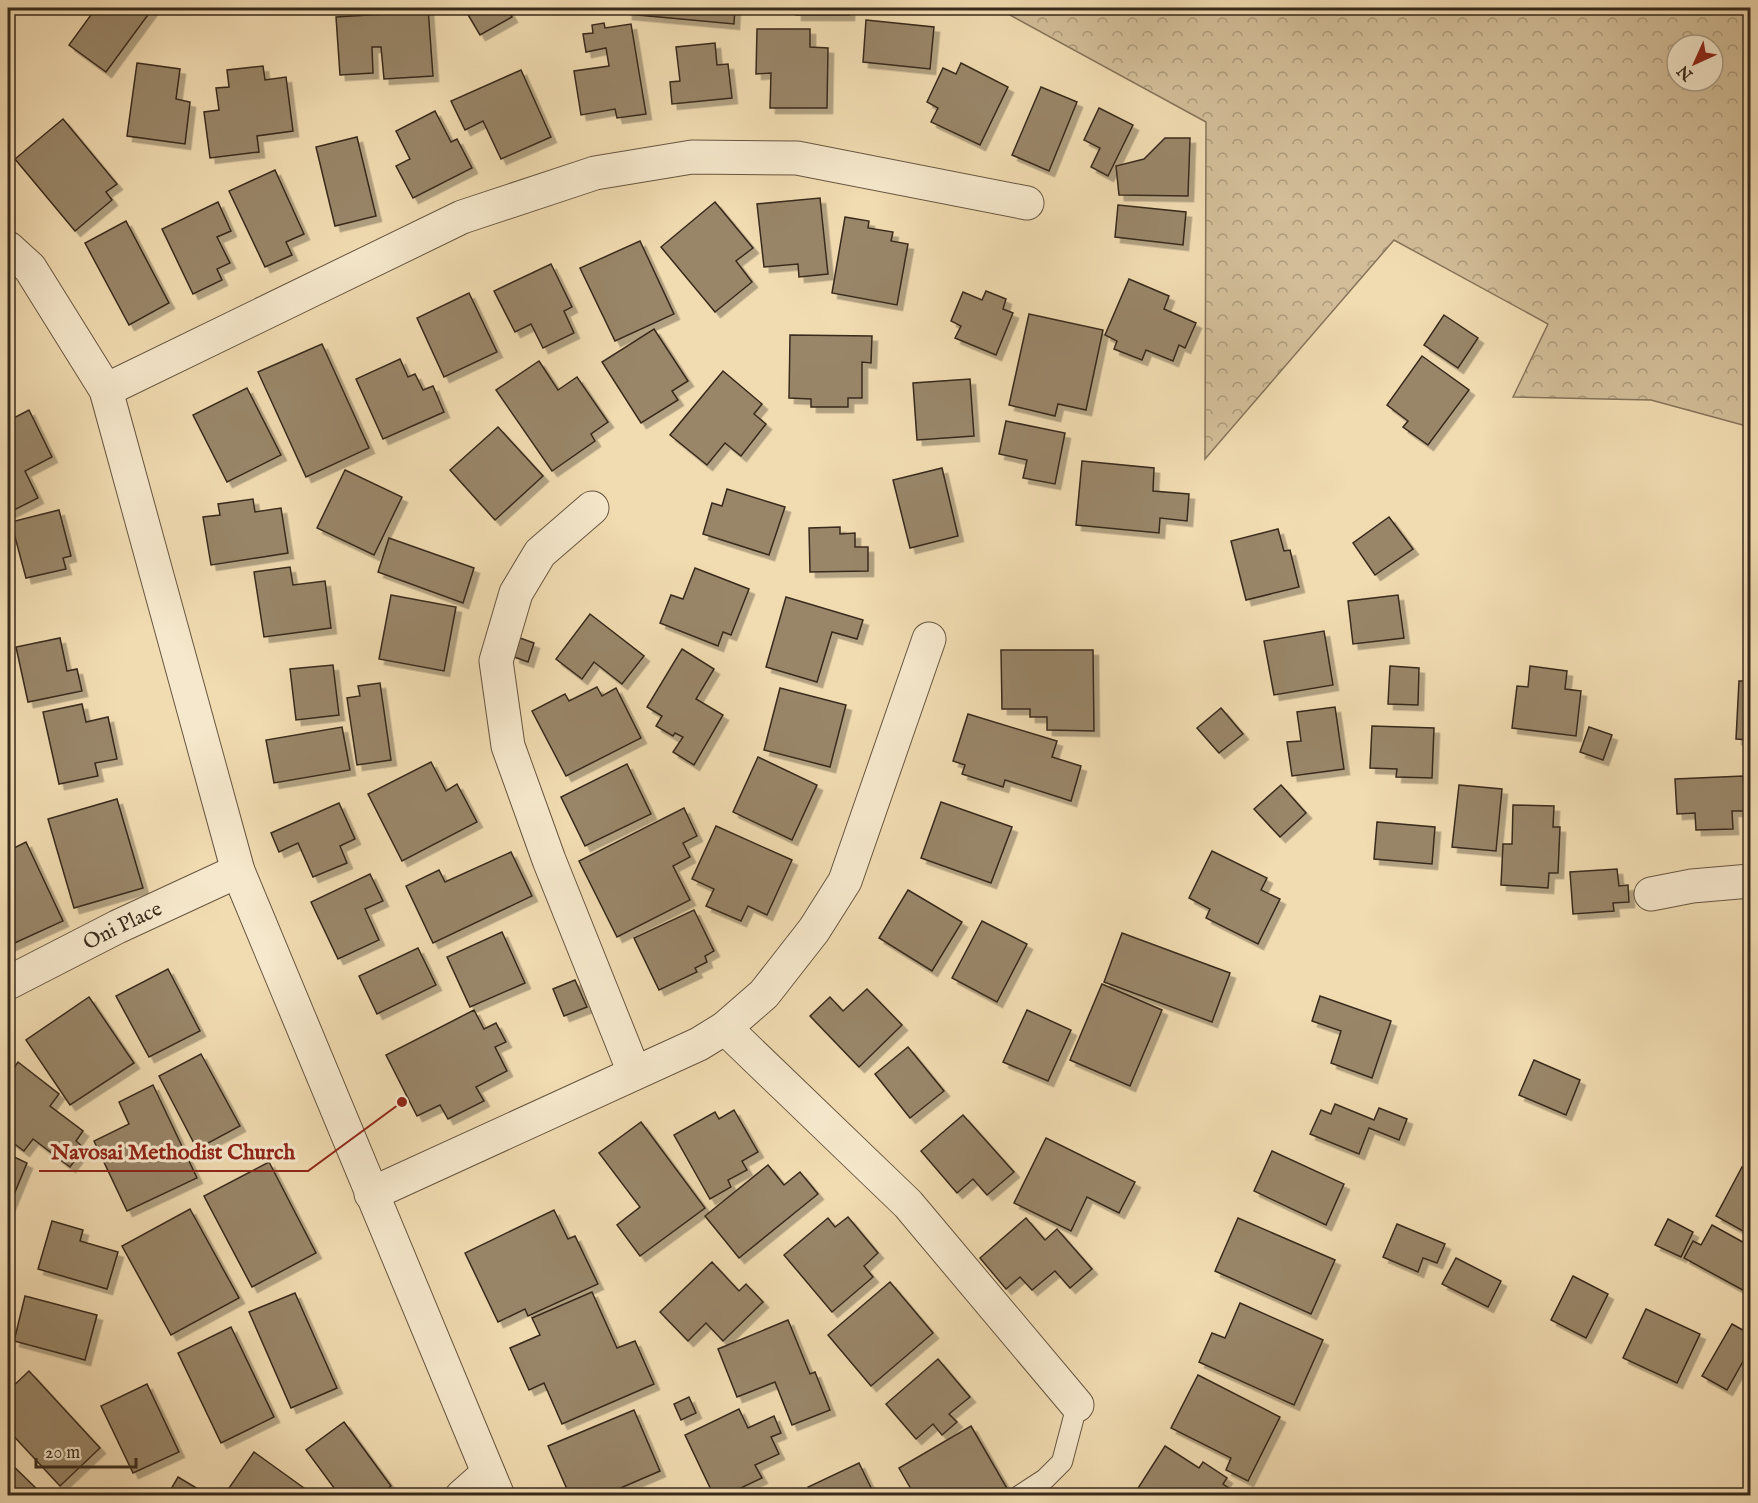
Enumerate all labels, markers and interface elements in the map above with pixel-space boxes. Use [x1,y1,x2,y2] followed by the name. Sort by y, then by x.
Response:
[1665,33,1725,93] north arrow
[1674,60,1698,85] text: N
[79,896,167,957] street label: Oni Place
[39,1131,308,1171] callout: Navosai Methodist Church
[50,1139,295,1167] text: Navosai Methodist Church
[36,1431,136,1469] scale bar
[45,1442,80,1465] text: 20 m

